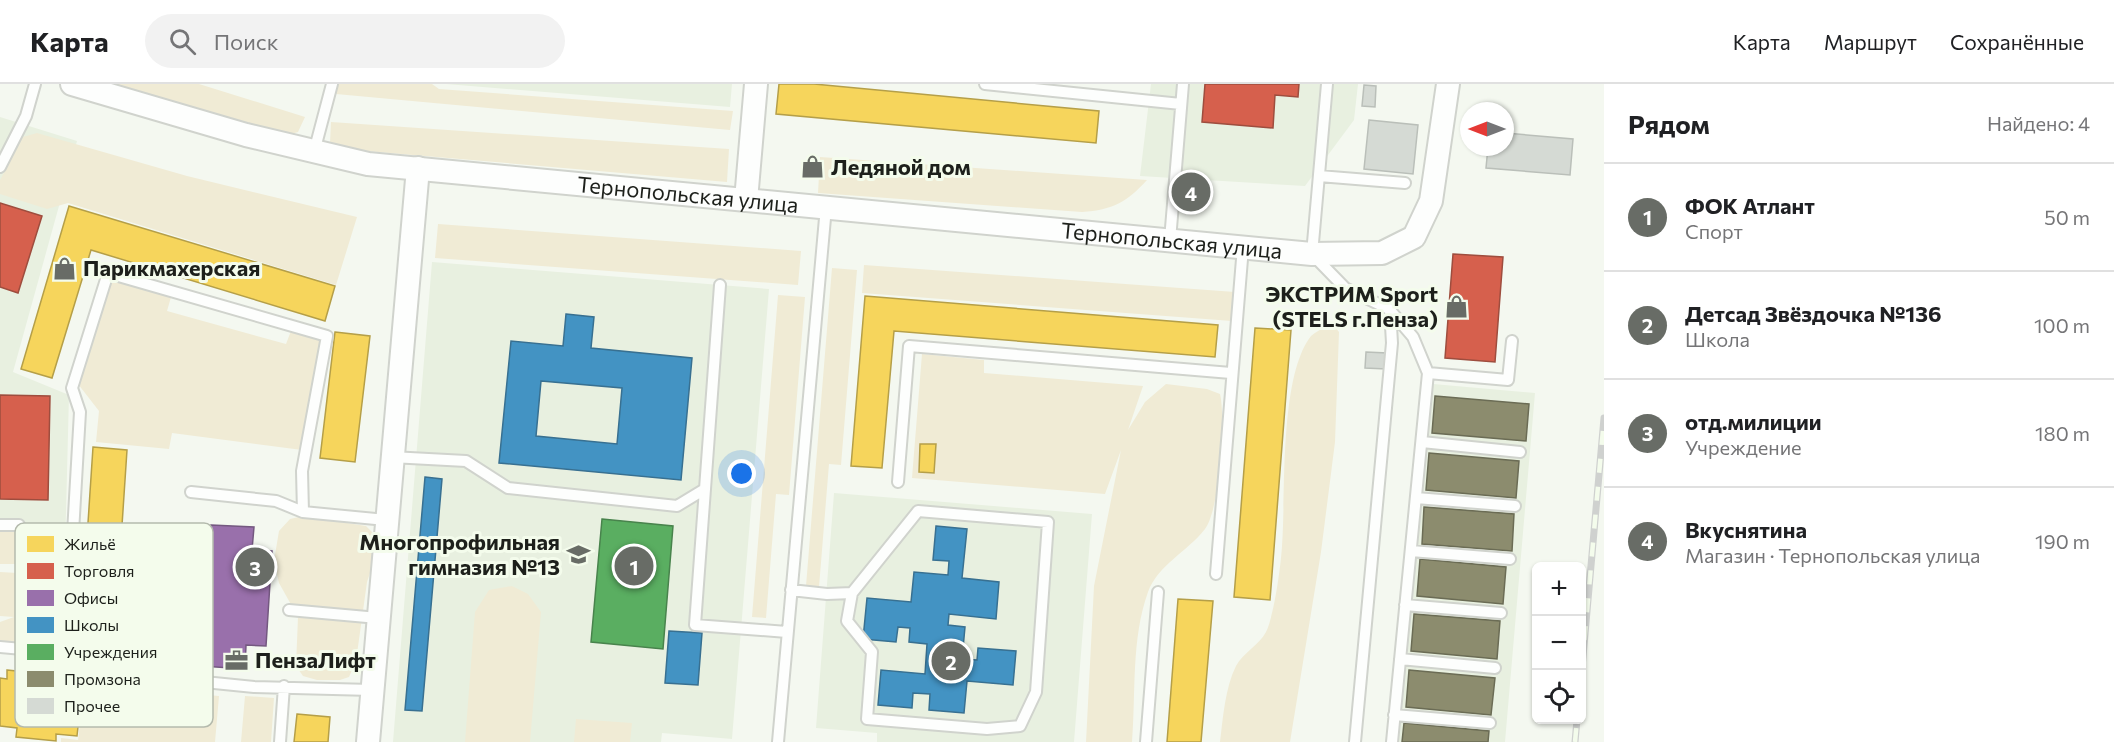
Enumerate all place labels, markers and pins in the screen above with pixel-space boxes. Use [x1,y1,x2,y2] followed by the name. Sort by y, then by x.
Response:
[831,153,971,180] place label: Ледяной дом
[800,154,826,180] shop icon: Ледяной дом
[1172,170,1210,214] pin: 4
[83,254,260,281] place label: Парикмахерская
[52,255,78,281] shop icon: Парикмахерская
[1265,280,1438,332] place label: ЭКСТРИМ Sport (STELS г.Пенза)
[1443,294,1469,320] shop icon: ЭКСТРИМ Sport (STELS г.Пенза)
[359,528,560,580] place label: Многопрофильная гимназия №13
[565,542,591,568] school or university icon: Многопрофильная гимназия №13
[236,544,274,590] pin: 3
[614,544,654,588] pin: 1
[932,638,970,684] pin: 2
[255,646,376,673] place label: ПензаЛифт
[224,647,250,673] office icon: ПензаЛифт

